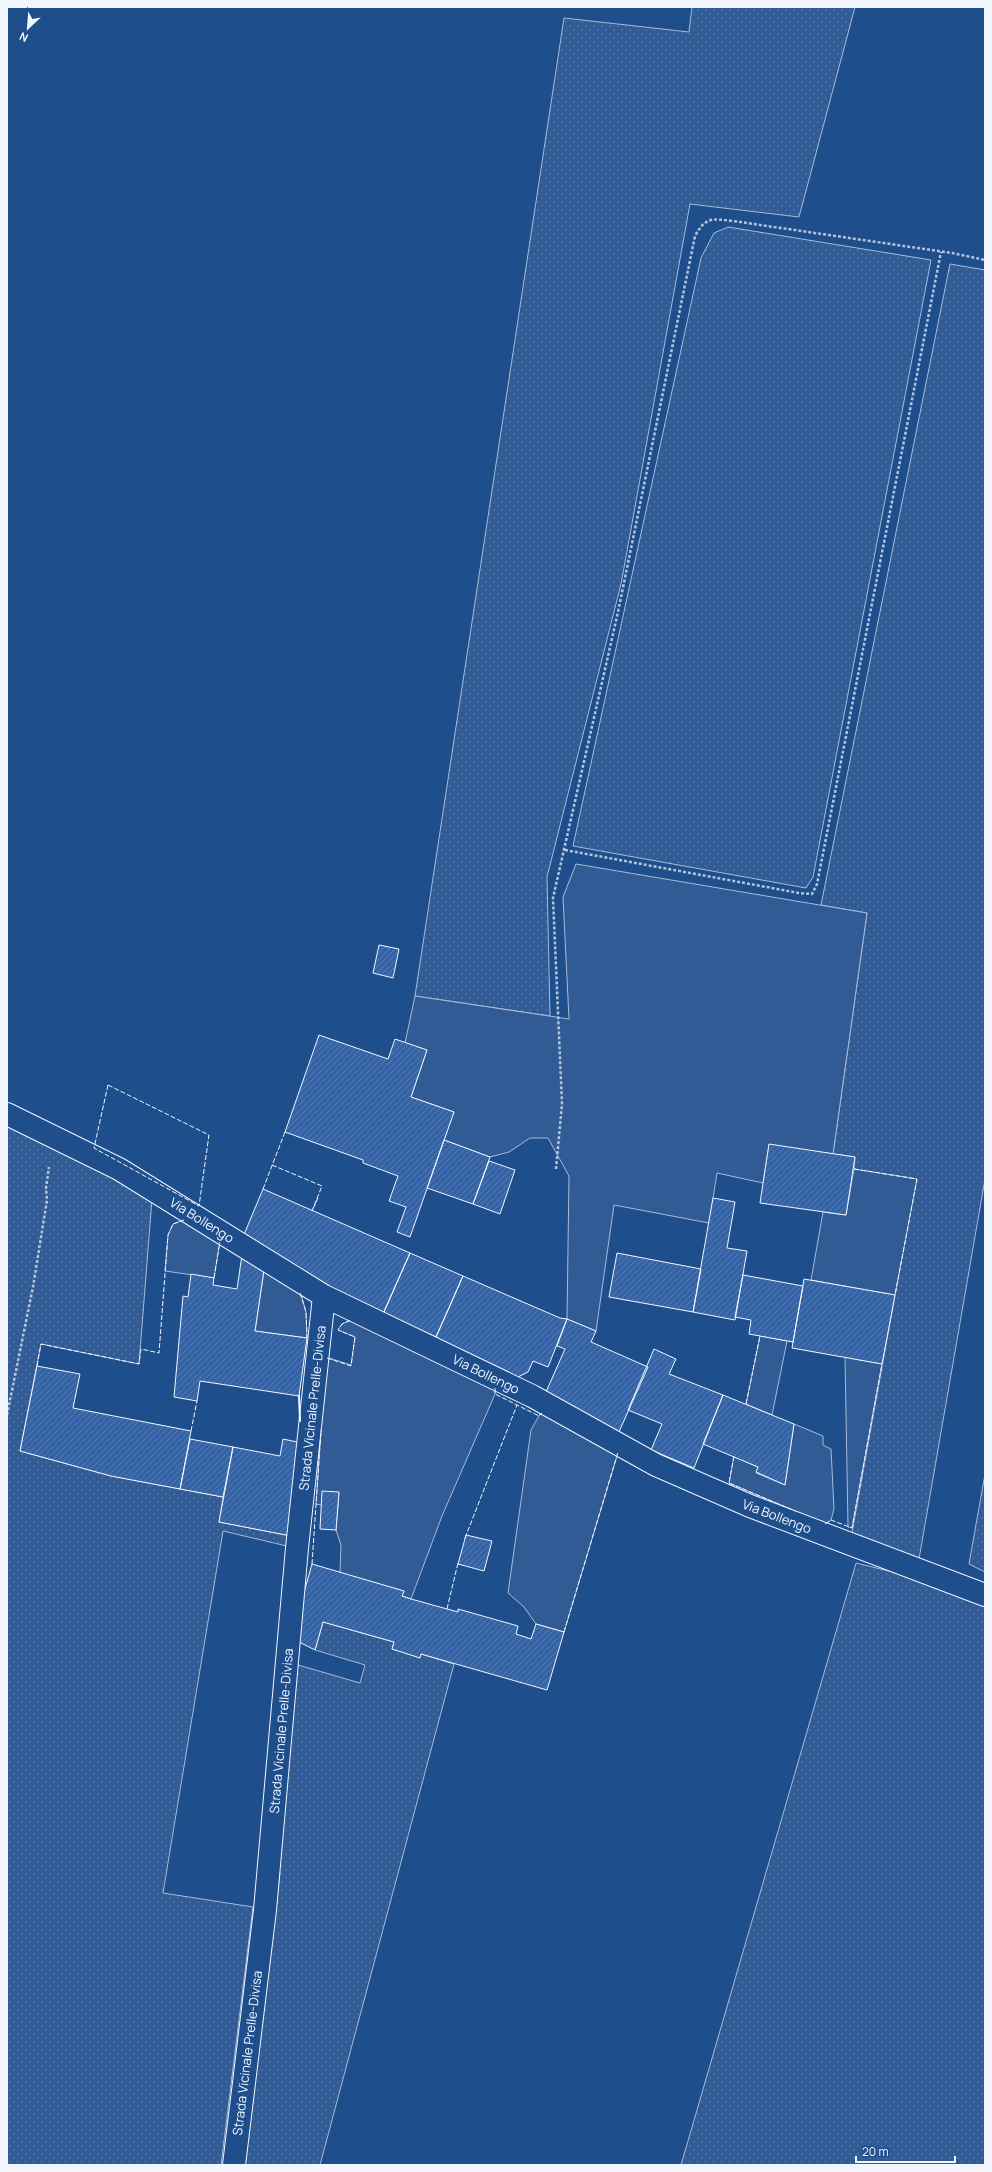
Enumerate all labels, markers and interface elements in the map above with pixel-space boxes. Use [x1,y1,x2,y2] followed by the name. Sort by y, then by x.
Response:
[8,8,48,48] north arrow
[16,29,30,46] text: N
[166,1193,238,1247] street label: Via Bollengo
[294,1325,330,1491] street label: Strada Vicinale Prelle-Divisa
[449,1350,523,1398] street label: Via Bollengo
[740,1495,814,1538] street label: Via Bollengo
[265,1648,297,1814] street label: Strada Vicinale Prelle-Divisa
[228,1970,266,2136] street label: Strada Vicinale Prelle-Divisa
[856,2138,955,2164] scale bar
[862,2143,889,2160] text: 20 m

